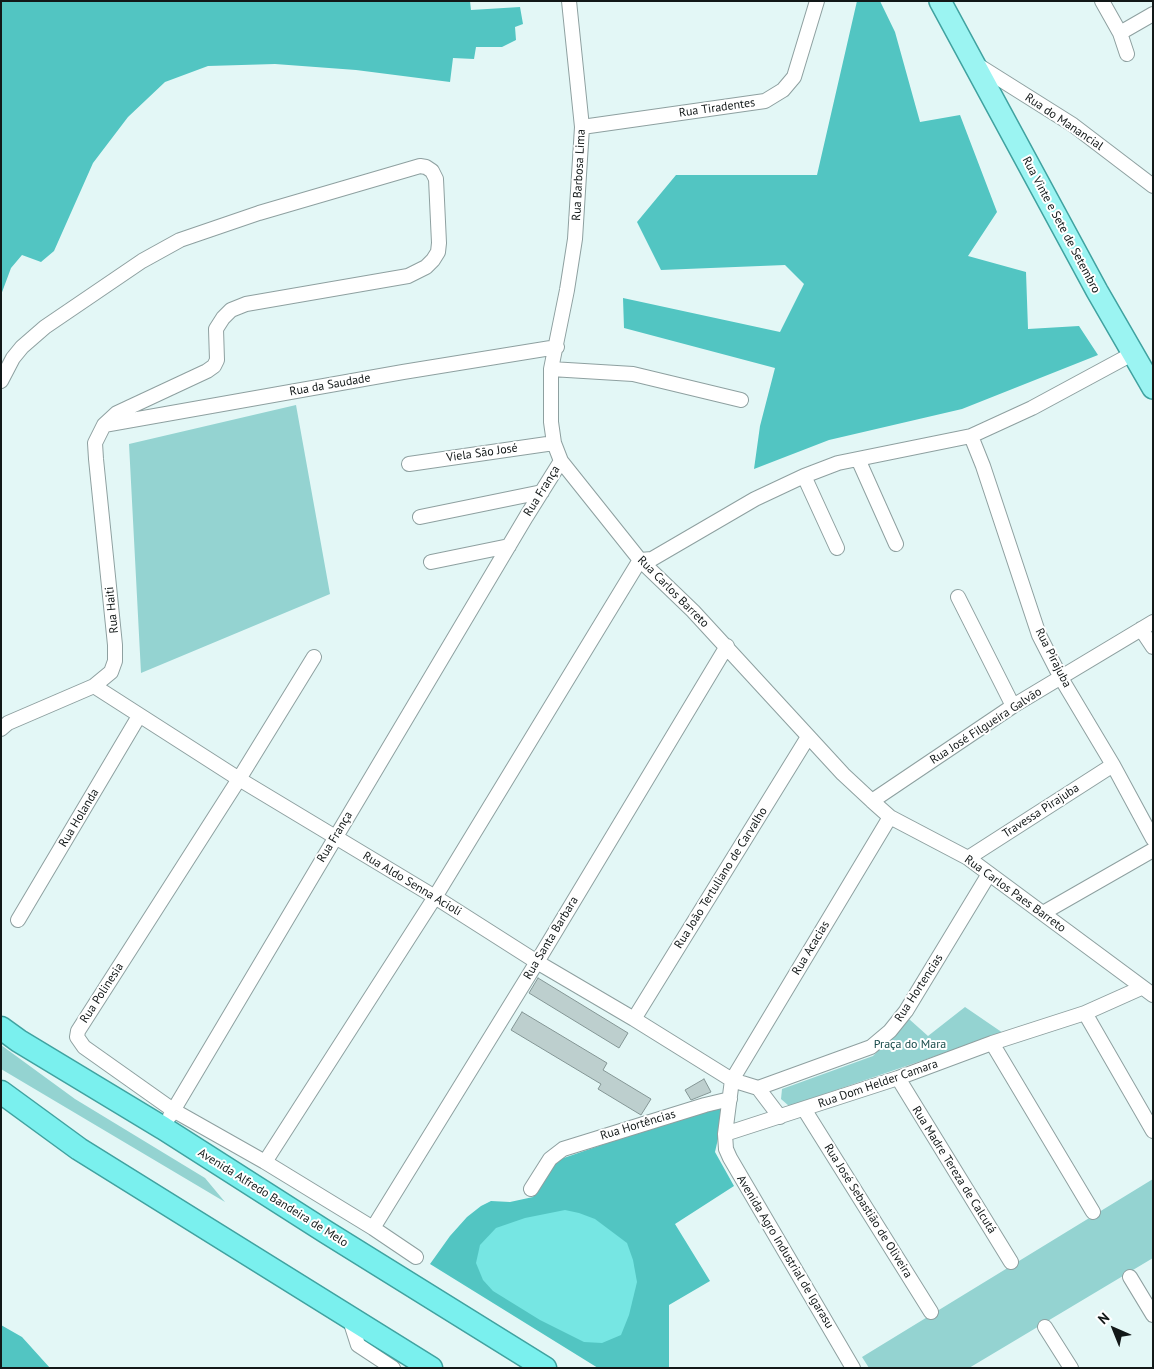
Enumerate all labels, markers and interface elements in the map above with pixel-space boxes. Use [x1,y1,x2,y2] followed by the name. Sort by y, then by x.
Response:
[1022,90,1106,154] street label: Rua do Manancial
[678,96,756,120] street label: Rua Tiradentes
[569,129,589,221] street label: Rua Barbosa Lima
[1019,154,1103,296] street label: Rua Vinte e Sete de Setembro
[288,371,372,399] street label: Rua da Saudade
[445,441,519,465] street label: Viela São José
[521,463,563,519] street label: Rua França
[634,553,712,631] street label: Rua Carlos Barreto
[102,586,122,634] street label: Rua Haiti
[1032,626,1074,690] street label: Rua Pirajuba
[927,684,1045,768] street label: Rua José Filgueira Galvão
[1000,781,1082,841] street label: Travessa Pirajuba
[56,786,102,850] street label: Rua Holanda
[671,805,771,951] street label: Rua João Tertuliano de Carvalho
[314,809,356,865] street label: Rua França
[360,849,464,919] street label: Rua Aldo Senna Acioli
[962,852,1068,936] street label: Rua Carlos Paes Barreto
[521,894,581,982] street label: Rua Santa Barbara
[789,918,833,978] street label: Rua Acacias
[892,951,946,1025] street label: Rua Hortencias
[77,960,127,1026] street label: Rua Polinesia
[874,1038,946,1052] park label: Praça do Mara
[816,1057,940,1111] street label: Rua Dom Helder Camara
[909,1104,999,1236] street label: Rua Madre Tereza de Calcutá
[599,1107,677,1143] street label: Rua Hortências
[821,1141,915,1281] street label: Rua José Sebastião de Oliveira
[195,1146,351,1250] street label: Avenida Alfredo Bandeira de Melo
[734,1173,836,1331] street label: Avenida Agro Industrial de Igarasu
[1089,1304,1139,1354] north arrow
[1094,1309,1113,1328] text: N

